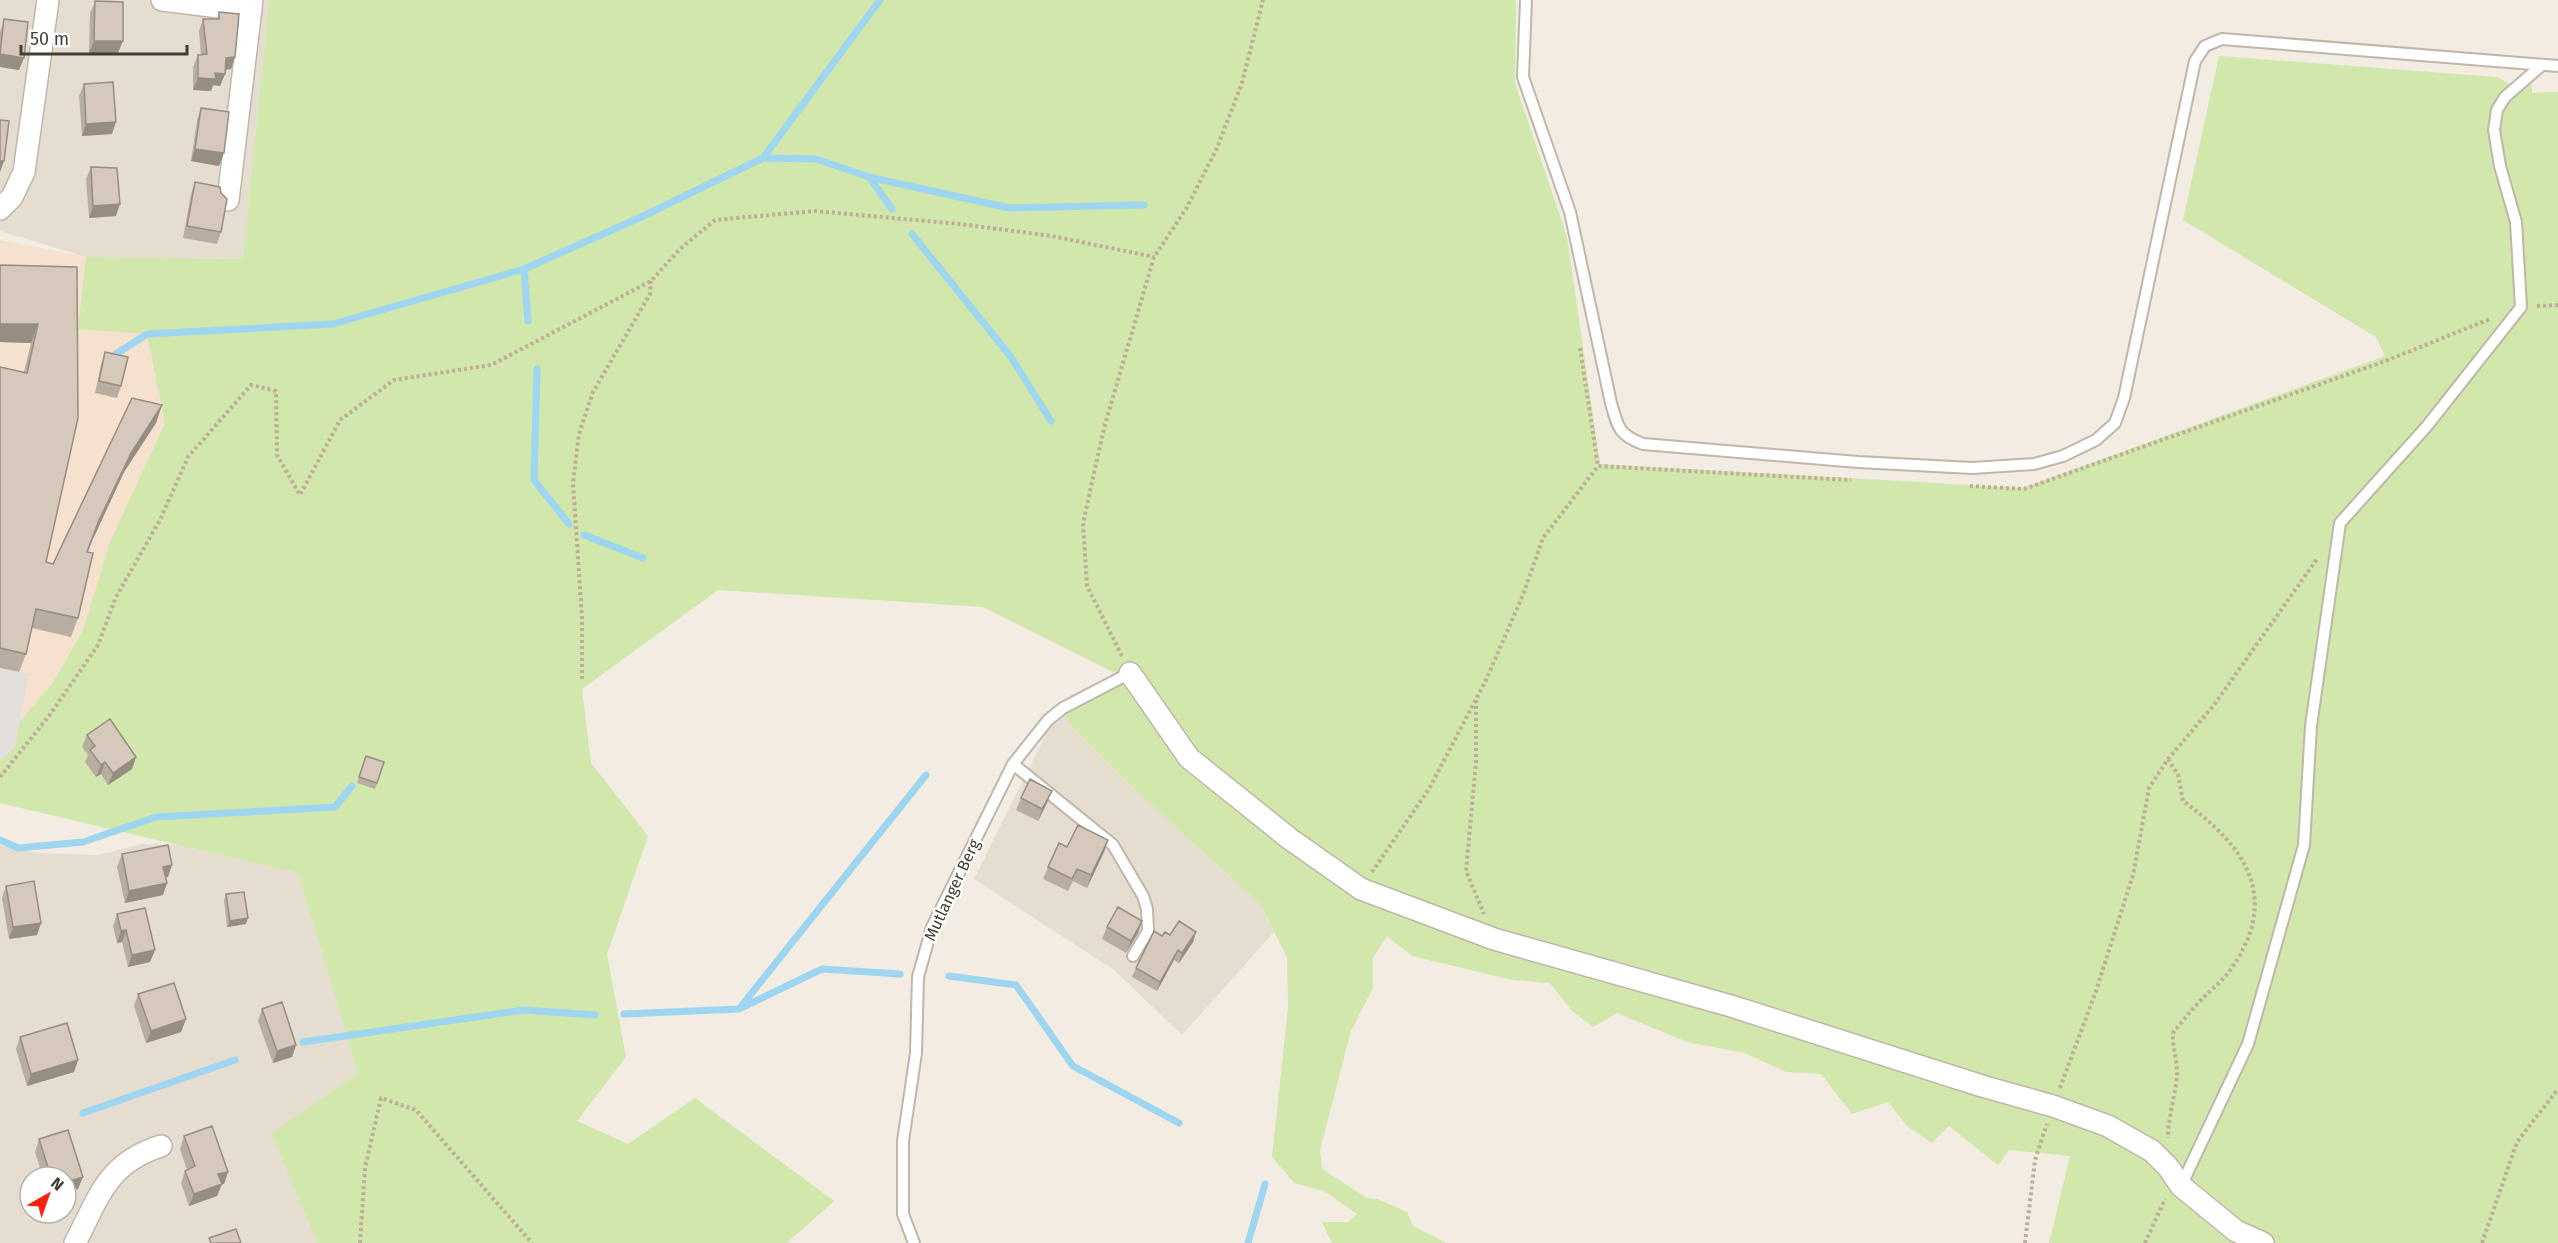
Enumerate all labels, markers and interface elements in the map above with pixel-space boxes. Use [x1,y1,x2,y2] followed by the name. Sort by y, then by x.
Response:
[21,18,188,56] scale bar
[30,28,69,50] text: 50 m
[920,836,984,944] street label: Mutlanger Berg
[18,1165,78,1225] north arrow
[47,1173,67,1195] text: N

